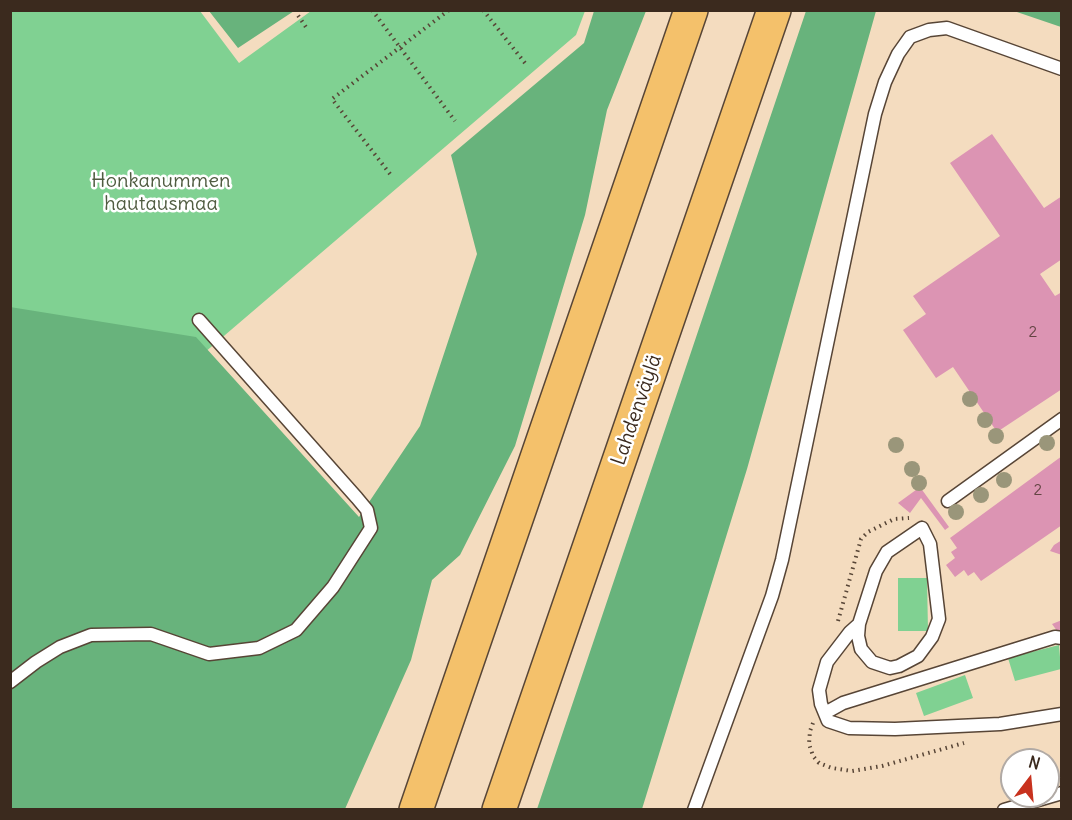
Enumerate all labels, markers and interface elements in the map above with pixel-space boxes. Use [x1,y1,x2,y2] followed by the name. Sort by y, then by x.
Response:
[91,169,231,216] park label: Honkanummen hautausmaa
[1029,322,1037,342] house number: 2
[607,351,667,469] street label: Lahdenväylä
[1034,480,1042,500] house number: 2
[1000,748,1060,808] north arrow
[1026,751,1042,774] text: N

